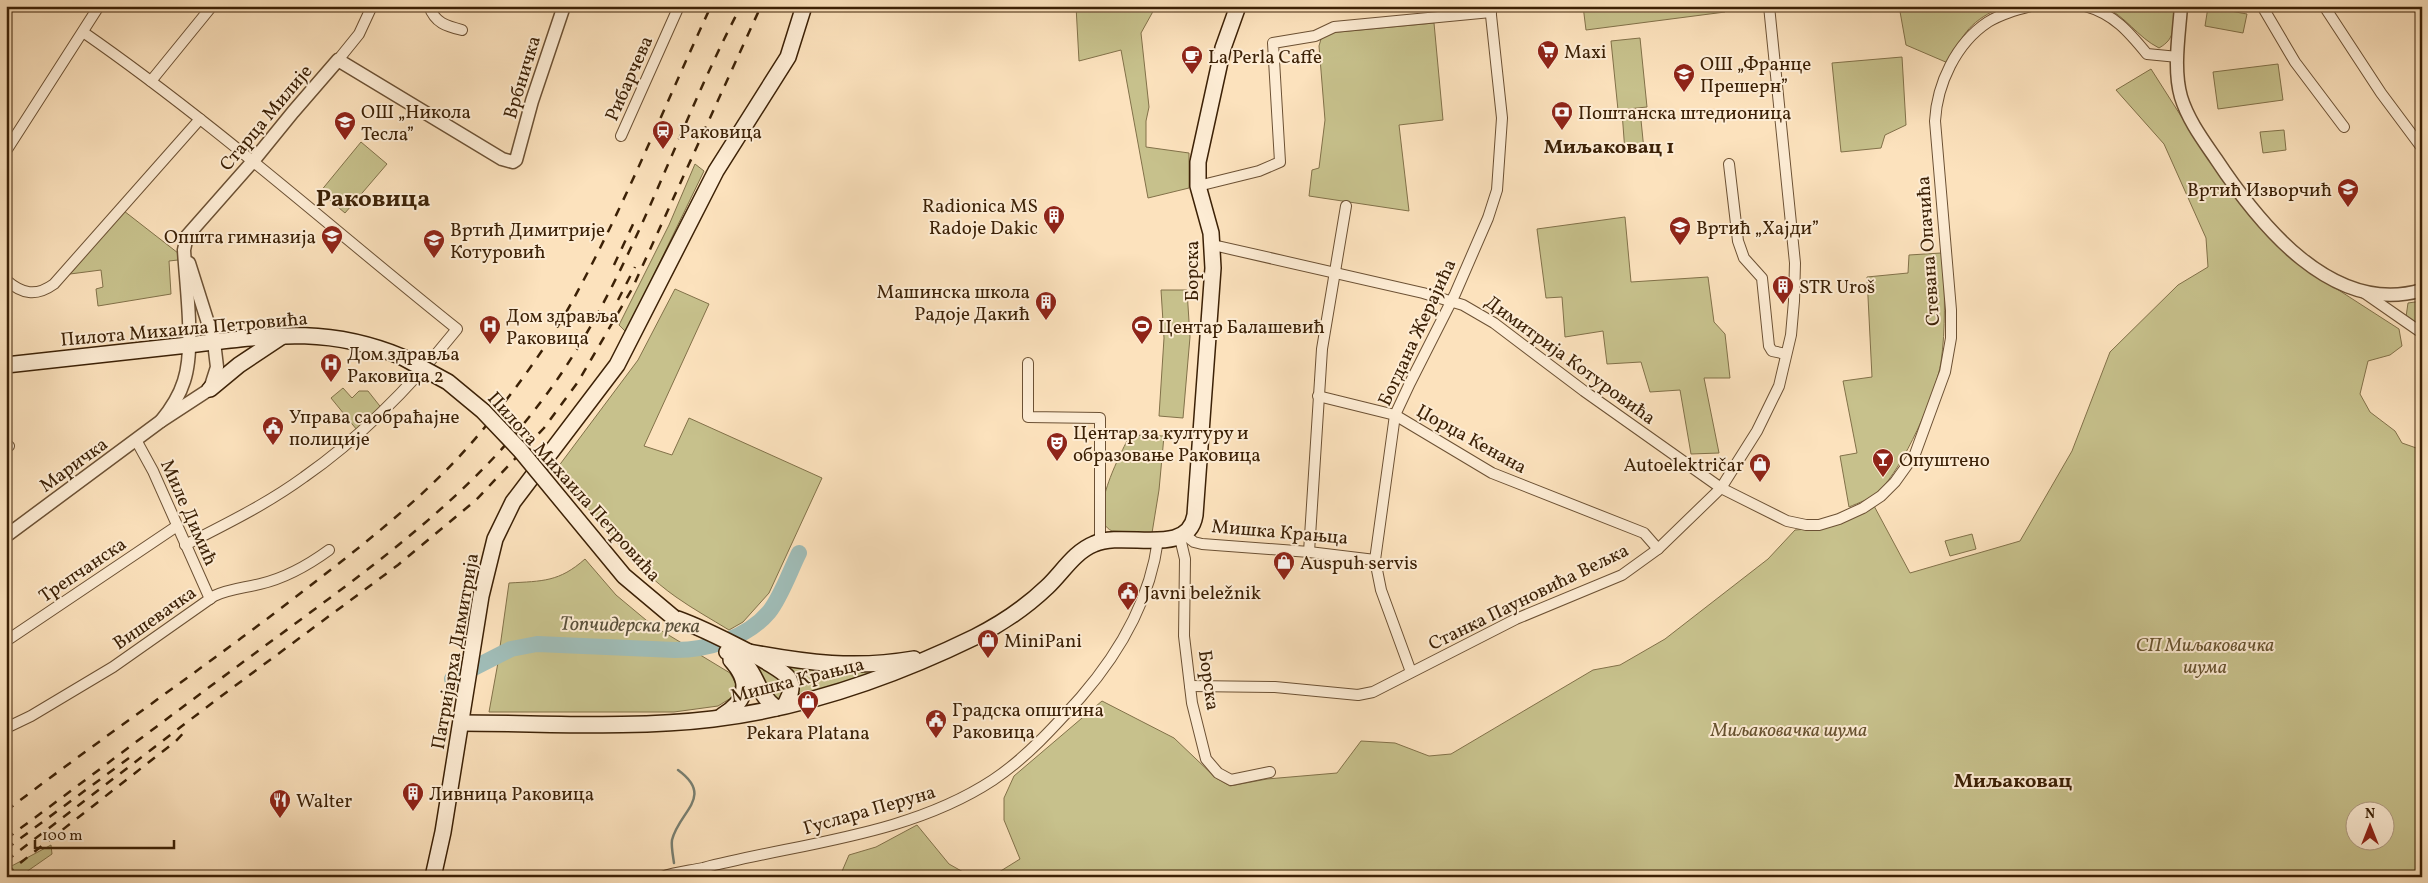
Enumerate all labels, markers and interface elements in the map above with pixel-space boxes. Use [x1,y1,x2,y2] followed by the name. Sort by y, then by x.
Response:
[599,32,660,126] street label: Рибарчева
[498,33,548,122] street label: Врбничка
[1536,39,1560,70] supermarket icon: Maxi
[1564,40,1607,66] place label: Maxi
[1180,44,1204,75] cafe icon: La Perla Caffe
[1208,45,1322,71] place label: La Perla Caffe
[1700,52,1811,100] place label: ОШ „Франце Прешерн”
[214,59,319,177] street label: Старца Милије
[1672,62,1696,93] school or university icon: ОШ „Франце Прешерн”
[361,100,471,148] place label: ОШ „Никола Тесла”
[1550,100,1574,131] bank icon: Поштанска штедионица
[1578,101,1791,127] place label: Поштанска штедионица
[333,110,357,141] school or university icon: ОШ „Никола Тесла”
[651,119,675,150] station icon: Раковица
[679,120,762,146] place label: Раковица
[1544,134,1674,162] district label: Миљаковац 1
[1911,175,1947,327] street label: Стевана Опачића
[2336,177,2360,208] school or university icon: Вртић Изворчић
[2187,178,2332,204] place label: Вртић Изворчић
[316,183,430,217] district label: Раковица
[922,194,1038,242] place label: Radionica MS Radoje Dakic
[1042,204,1066,235] building icon: Radionica MS Radoje Dakic
[1668,215,1692,246] school or university icon: Вртић „Хајди”
[1696,216,1819,242] place label: Вртић „Хајди”
[450,218,605,266] place label: Вртић Димитрије Котуровић
[320,224,344,255] school or university icon: Општа гимназија
[164,225,316,251] place label: Општа гимназија
[422,228,446,259] school or university icon: Вртић Димитрије Котуровић
[1180,241,1206,301] street label: Борска
[1372,255,1463,411] street label: Богдана Жерајића
[1771,274,1795,305] building icon: STR Uroš
[1799,275,1875,301] place label: STR Uroš
[876,280,1030,328] place label: Машинска школа Радоје Дакић
[1034,290,1058,321] building icon: Машинска школа Радоје Дакић
[1479,290,1661,431] street label: Димитрија Котуровића
[506,304,619,352] place label: Дом здравља Раковица
[59,306,309,354] street label: Пилота Михаила Петровића
[478,314,502,345] hospital icon: Дом здравља Раковица
[1130,314,1154,345] sports icon: Центар Балашевић
[1158,315,1325,341] place label: Центар Балашевић
[347,342,460,390] place label: Дом здравља Раковица 2
[319,352,343,383] hospital icon: Дом здравља Раковица 2
[481,386,666,588] street label: Пилота Михаила Петровића
[1411,399,1531,481] street label: Џорџа Кенана
[289,405,460,453] place label: Управа саобраћајне полиције
[261,415,285,446] public building icon: Управа саобраћајне полиције
[1073,421,1261,469] place label: Центар за културу и образовање Раковица
[1045,431,1069,462] theatre icon: Центар за културу и образовање Раковица
[35,432,114,499] street label: Маричка
[1871,447,1895,478] bar icon: Опуштено
[1899,448,1990,474] place label: Опуштено
[1748,452,1772,483] shop icon: Autoelektričar
[1623,453,1744,479] place label: Autoelektričar
[153,456,223,570] street label: Миле Димић
[1210,514,1349,552] street label: Мишка Крањца
[34,532,132,610] street label: Трепчанска
[1424,538,1633,658] street label: Станка Пауновића Вељка
[1272,550,1296,581] shop icon: Auspuh servis
[426,551,486,752] street label: Патријарха Димитрија
[1300,551,1418,577] place label: Auspuh servis
[108,580,202,657] street label: Вишевачка
[1116,580,1140,611] public building icon: Javni beležnik
[1144,581,1261,607] place label: Javni beležnik
[560,611,700,641] water label: Топчидерска река
[976,628,1000,659] shop icon: MiniPani
[1004,629,1082,655] place label: MiniPani
[2136,633,2274,681] park label: СП Миљаковачка шума
[1191,648,1225,712] street label: Борска
[728,652,867,710] street label: Мишка Крањца
[796,689,820,720] shop icon: Pekara Platana
[952,698,1104,746] place label: Градска општина Раковица
[924,708,948,739] public building icon: Градска општина Раковица
[1710,718,1867,744] park label: Миљаковачка шума
[746,721,870,747] place label: Pekara Platana
[1954,768,2073,796] district label: Миљаковац
[800,780,939,842] street label: Гуслара Перуна
[401,781,425,812] building icon: Ливница Раковица
[429,782,594,808] place label: Ливница Раковица
[268,788,292,819] restaurant icon: Walter
[296,789,352,815] place label: Walter
[2346,800,2396,850] north arrow
[2365,805,2375,824] text: N
[35,818,174,850] scale bar
[42,826,82,847] text: 100 m

